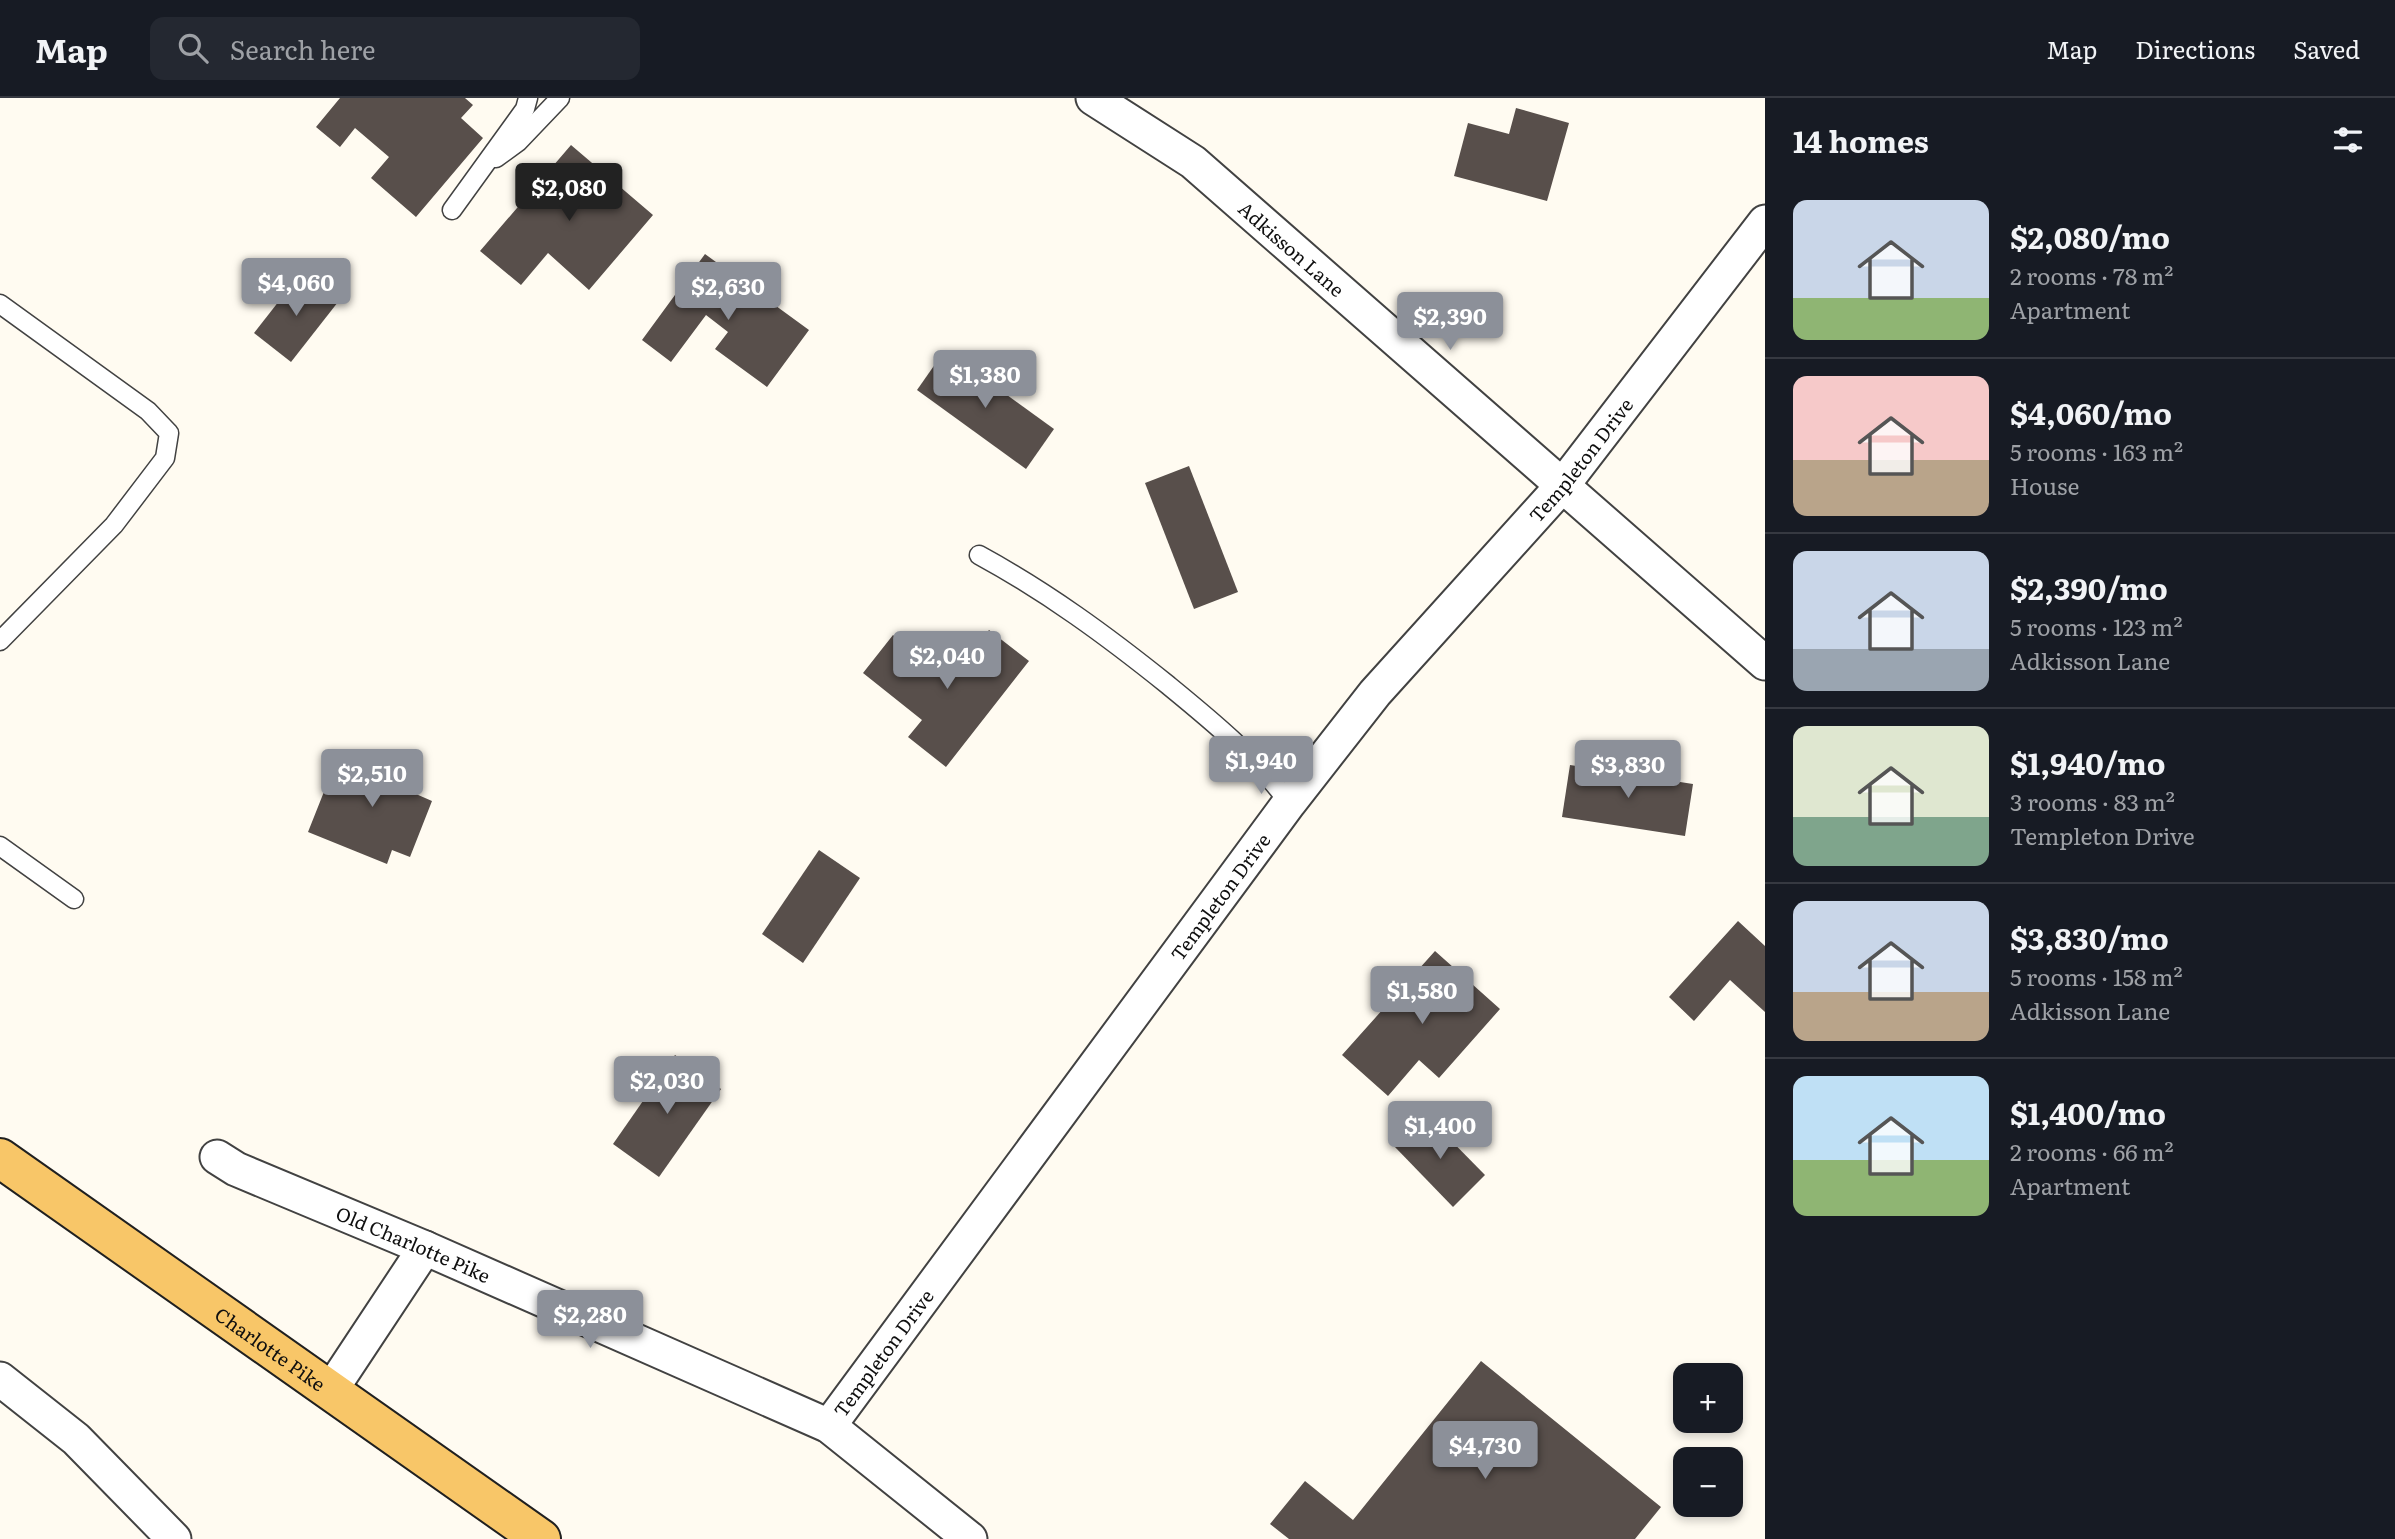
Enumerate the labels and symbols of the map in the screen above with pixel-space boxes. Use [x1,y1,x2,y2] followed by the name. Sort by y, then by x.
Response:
[512,164,626,223] pin: $2,080
[1233,194,1351,303] street label: Adkisson Lane
[239,258,353,318] pin: $4,060
[671,262,785,322] pin: $2,630
[1393,292,1507,352] pin: $2,390
[928,350,1042,410] pin: $1,380
[1522,391,1639,528] street label: Templeton Drive
[890,632,1004,691] pin: $2,040
[1204,736,1318,796] pin: $1,940
[1571,740,1685,800] pin: $3,830
[315,750,429,809] pin: $2,510
[1163,827,1277,966] street label: Templeton Drive
[1365,967,1479,1026] pin: $1,580
[610,1056,724,1116] pin: $2,030
[1383,1102,1497,1161] pin: $1,400
[332,1198,495,1289] street label: Old Charlotte Pike
[826,1283,940,1423] street label: Templeton Drive
[533,1290,647,1350] pin: $2,280
[210,1300,332,1397] street label: Charlotte Pike
[1428,1422,1542,1481] pin: $4,730

